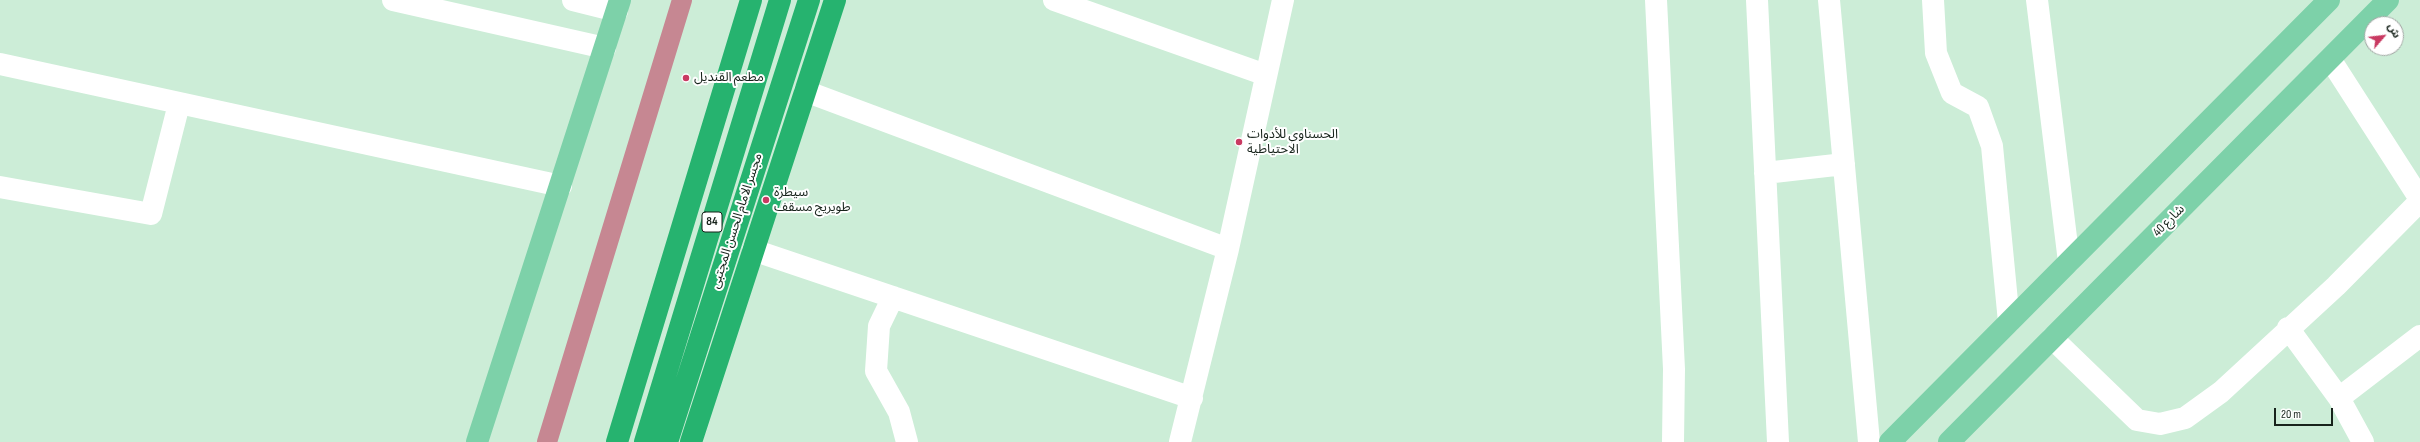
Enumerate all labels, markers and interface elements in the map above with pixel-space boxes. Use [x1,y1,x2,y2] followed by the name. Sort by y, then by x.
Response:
[2364,16,2404,56] north arrow
[2385,21,2403,40] text: ش
[694,70,764,86] place label: مطعم القنديل
[681,73,691,83] marker: مطعم القنديل
[1247,127,1338,158] place label: الحسناوي للأدوات الاحتياطية
[1234,137,1244,147] marker: الحسناوي للأدوات الاحتياطية
[708,151,766,291] street label: مجسر الامام الحسن المجتبى
[774,185,851,216] place label: سيطرة طويريج مسقف
[761,195,771,205] marker: سيطرة طويريج مسقف
[2150,202,2188,240] street label: شارع 40
[702,212,722,232] road number: 84
[2276,400,2335,426] scale bar
[2281,407,2301,422] text: 20 m

